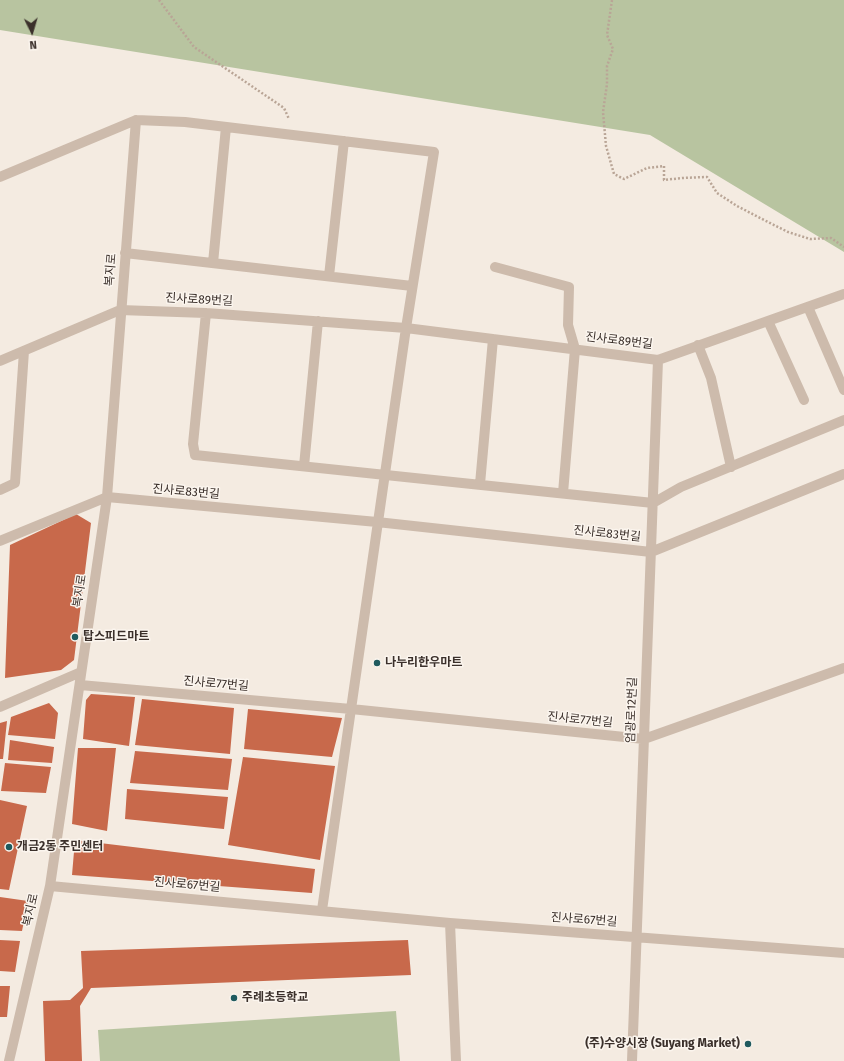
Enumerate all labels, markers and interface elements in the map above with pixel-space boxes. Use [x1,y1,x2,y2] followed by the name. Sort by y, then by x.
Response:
[12,12,52,52] north arrow
[29,38,37,51] text: N
[102,253,120,287] street label: 복지로
[165,291,233,309] street label: 진사로89번길
[584,330,654,352] street label: 진사로89번길
[152,482,220,502] street label: 진사로83번길
[573,523,641,545] street label: 진사로83번길
[70,574,90,608] street label: 복지로
[83,630,149,644] place label: 탑스피드마트
[70,632,80,642] marker: 탑스피드마트
[385,656,462,670] place label: 나누리한우마트
[372,658,382,668] marker: 나누리한우마트
[183,674,249,694] street label: 진사로77번길
[624,677,640,743] street label: 엄광로12번길
[546,709,614,731] street label: 진사로77번길
[17,840,103,854] place label: 개금2동 주민센터
[4,842,14,852] marker: 개금2동 주민센터
[153,875,221,895] street label: 진사로67번길
[20,892,42,928] street label: 복지로
[550,910,618,930] street label: 진사로67번길
[242,991,308,1005] place label: 주례초등학교
[229,993,239,1003] marker: 주례초등학교
[585,1037,740,1051] place label: (주)수양시장 (Suyang Market)
[743,1039,753,1049] marker: (주)수양시장 (Suyang Market)

